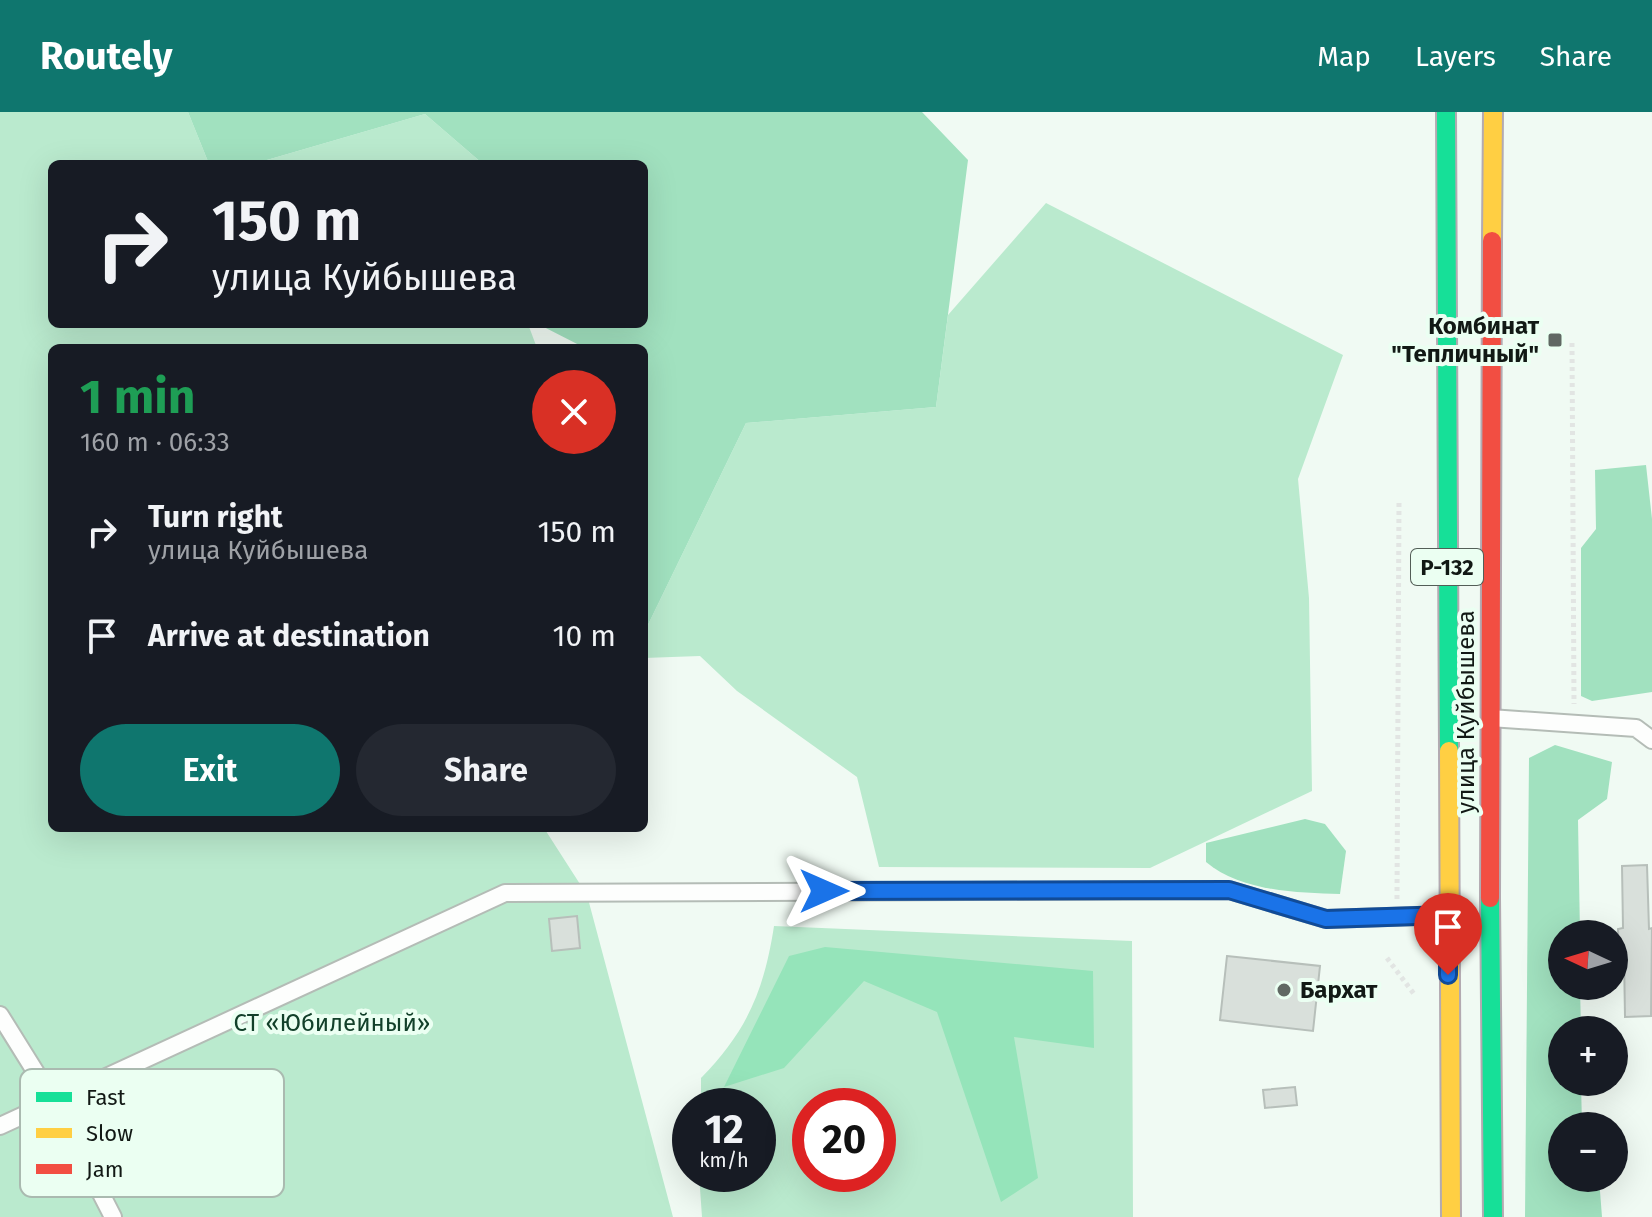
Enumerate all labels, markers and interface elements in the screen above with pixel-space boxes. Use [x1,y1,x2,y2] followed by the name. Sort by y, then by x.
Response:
[40,33,172,79] text: Routely
[1317,40,1371,73] text: Map
[1415,40,1496,73] text: Layers
[1540,40,1612,73] text: Share
[212,188,361,255] text: 150 m
[80,192,184,296] icon: right
[212,256,517,300] text: улица Куйбышева
[1391,312,1540,368] place label: Комбинат "Тепличный"
[1546,331,1564,349] marker: Комбинат "Тепличный"
[80,368,195,426] text: 1 min
[532,370,616,454] button: close
[80,427,230,458] text: 160 m · 06:33
[148,499,283,535] text: Turn right
[80,510,124,554] icon: right
[538,514,616,550] text: 150 m
[148,535,368,566] text: улица Куйбышева
[1411,549,1483,585] road number: Р-132
[1452,610,1480,814] street label: улица Куйбышева
[80,614,124,658] icon: arrive
[148,618,430,654] text: Arrive at destination
[553,618,616,654] text: 10 m
[80,724,340,816] button: Exit
[356,724,616,816] button: Share
[782,849,866,933] position arrow
[1414,893,1482,975] pin
[1426,905,1470,949] icon: arrive
[1548,920,1628,1000] north arrow
[1548,920,1628,1192] map controls
[1300,976,1378,1004] place label: Бархат
[1275,981,1293,999] marker: Бархат
[234,1009,430,1037] park label: СТ «Юбилейный»
[1548,1016,1628,1096] button: +
[20,1069,284,1197] legend
[86,1084,126,1111] text: Fast
[792,1088,896,1192] speed limit sign: 20
[704,1106,744,1154] text: 12
[1548,1112,1628,1192] button: −
[86,1120,133,1147] text: Slow
[699,1148,749,1172] text: km/h
[86,1156,124,1183] text: Jam

